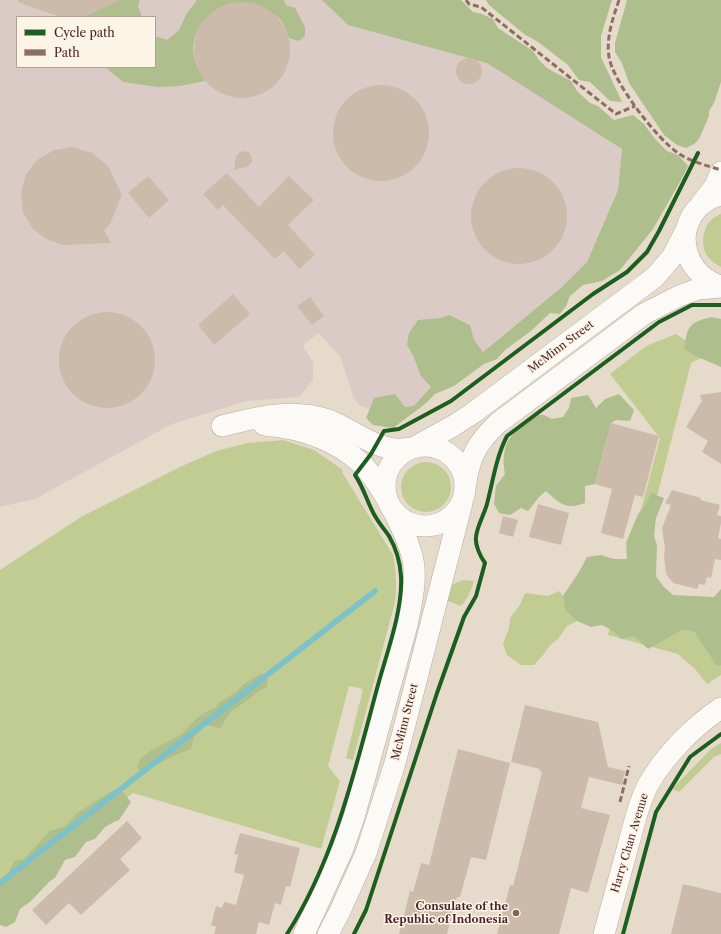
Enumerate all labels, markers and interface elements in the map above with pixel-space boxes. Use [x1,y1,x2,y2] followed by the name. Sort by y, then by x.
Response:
[16,16,156,68] legend
[54,25,115,40] text: Cycle path
[54,45,80,60] text: Path
[525,318,597,376] street label: McMinn Street
[389,682,421,762] street label: McMinn Street
[609,792,651,894] street label: Harry Chan Avenue
[384,900,508,926] place label: Consulate of the Republic of Indonesia
[511,908,521,918] marker: Consulate of the Republic of Indonesia

